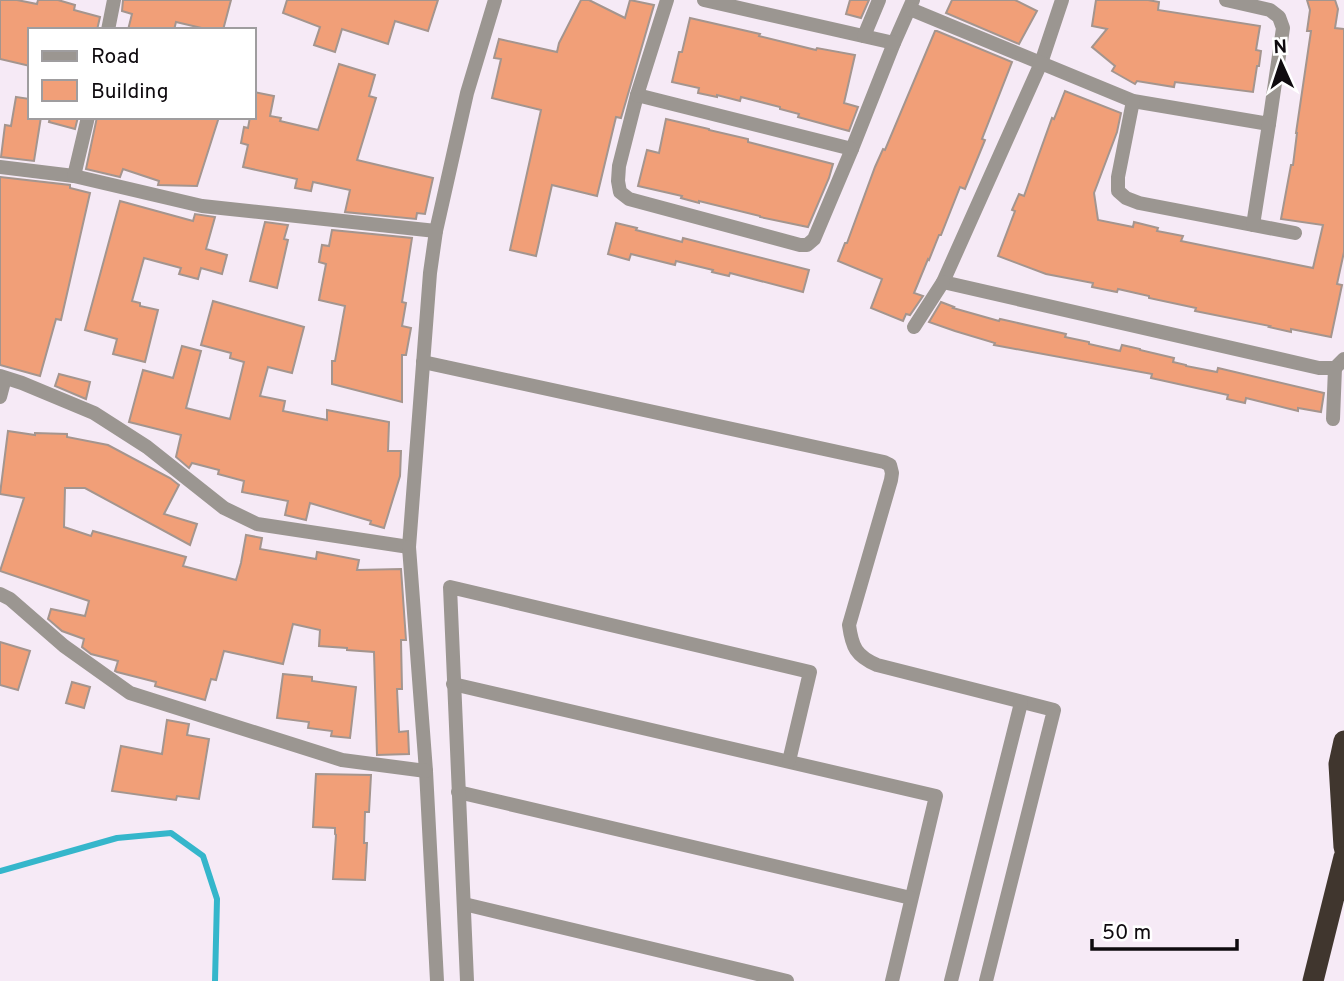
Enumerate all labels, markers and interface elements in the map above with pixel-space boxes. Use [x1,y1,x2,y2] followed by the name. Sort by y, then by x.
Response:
[28,28,256,119] legend
[1246,28,1316,98] north arrow
[1273,36,1288,60] text: N
[91,44,140,71] text: Road
[91,79,169,106] text: Building
[1092,908,1237,952] scale bar
[1102,920,1151,947] text: 50 m

